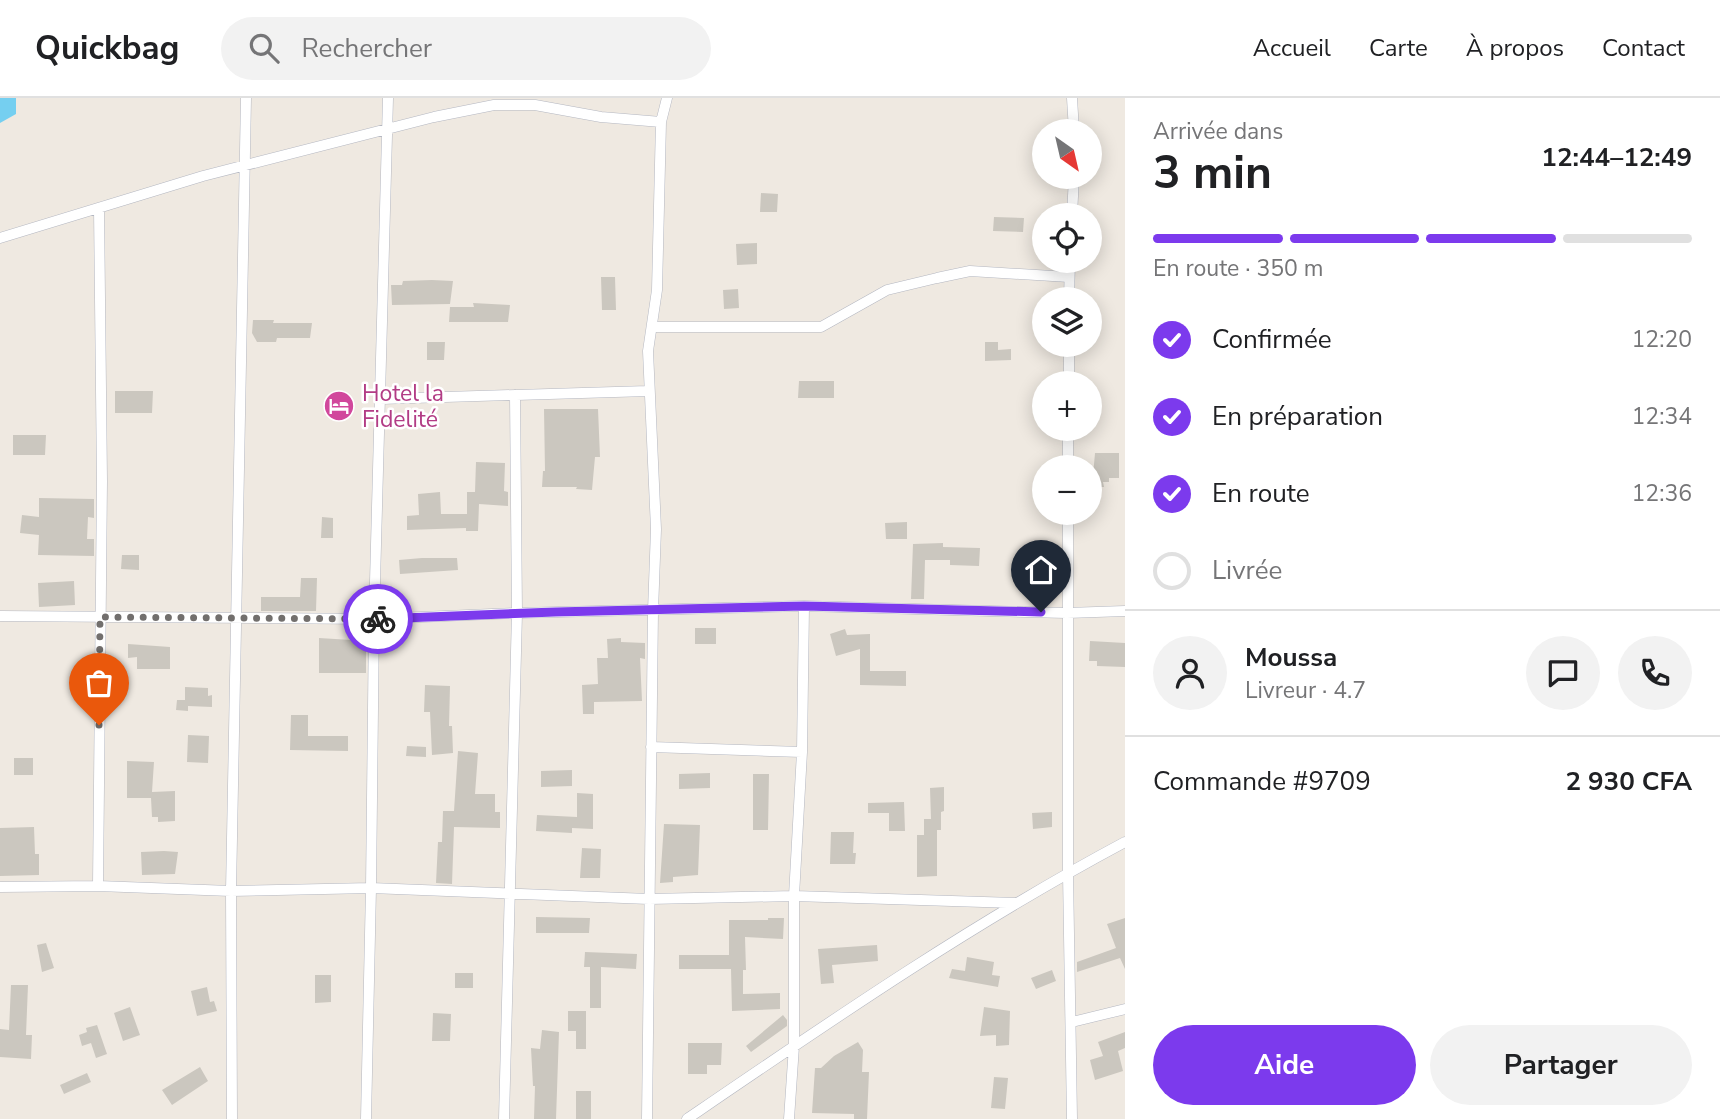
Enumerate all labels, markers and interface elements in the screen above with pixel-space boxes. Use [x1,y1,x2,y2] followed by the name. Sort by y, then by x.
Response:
[221,17,711,80] search box
[35,26,179,71] text: Quickbag
[245,29,283,67] icon: search
[301,31,432,66] text: Rechercher
[1253,32,1331,64] text: Accueil
[1369,32,1428,64] text: Carte
[1466,32,1564,64] text: À propos
[1602,32,1685,64] text: Contact
[1153,116,1283,147] text: Arrivée dans
[1032,119,1102,189] north arrow
[1032,119,1102,525] map controls
[1541,140,1692,175] text: 12:44–12:49
[1153,141,1272,204] text: 3 min
[1032,203,1102,273] button: locate
[1153,253,1323,284] text: En route · 350 m
[1032,287,1102,357] button: layers
[1153,321,1191,359] icon: check
[1212,322,1332,357] text: Confirmée
[1632,324,1692,355] text: 12:20
[1032,371,1102,441] button: +
[362,378,444,435] place label: Hotel la Fidelité
[322,389,356,423] hotel icon: Hotel la Fidelité
[1153,398,1191,436] icon: check
[1212,399,1383,434] text: En préparation
[1632,401,1692,432] text: 12:34
[1032,455,1102,525] button: −
[1153,475,1191,513] icon: check
[1212,476,1310,511] text: En route
[1632,478,1692,509] text: 12:36
[1011,540,1071,612] pin
[1022,551,1060,589] icon: home
[1212,553,1282,588] text: Livrée
[343,584,413,654] courier
[359,600,397,638] icon: bike
[1153,636,1227,710] button: person
[1526,636,1600,710] button: chat
[1618,636,1692,710] button: phone
[1245,640,1337,675] text: Moussa
[69,653,129,725] pin
[80,664,118,702] icon: bag
[1245,675,1366,706] text: Livreur · 4.7
[1153,764,1371,799] text: Commande #9709
[1565,764,1692,799] text: 2 930 CFA
[1153,1025,1416,1105] button: Aide
[1430,1025,1692,1105] button: Partager

